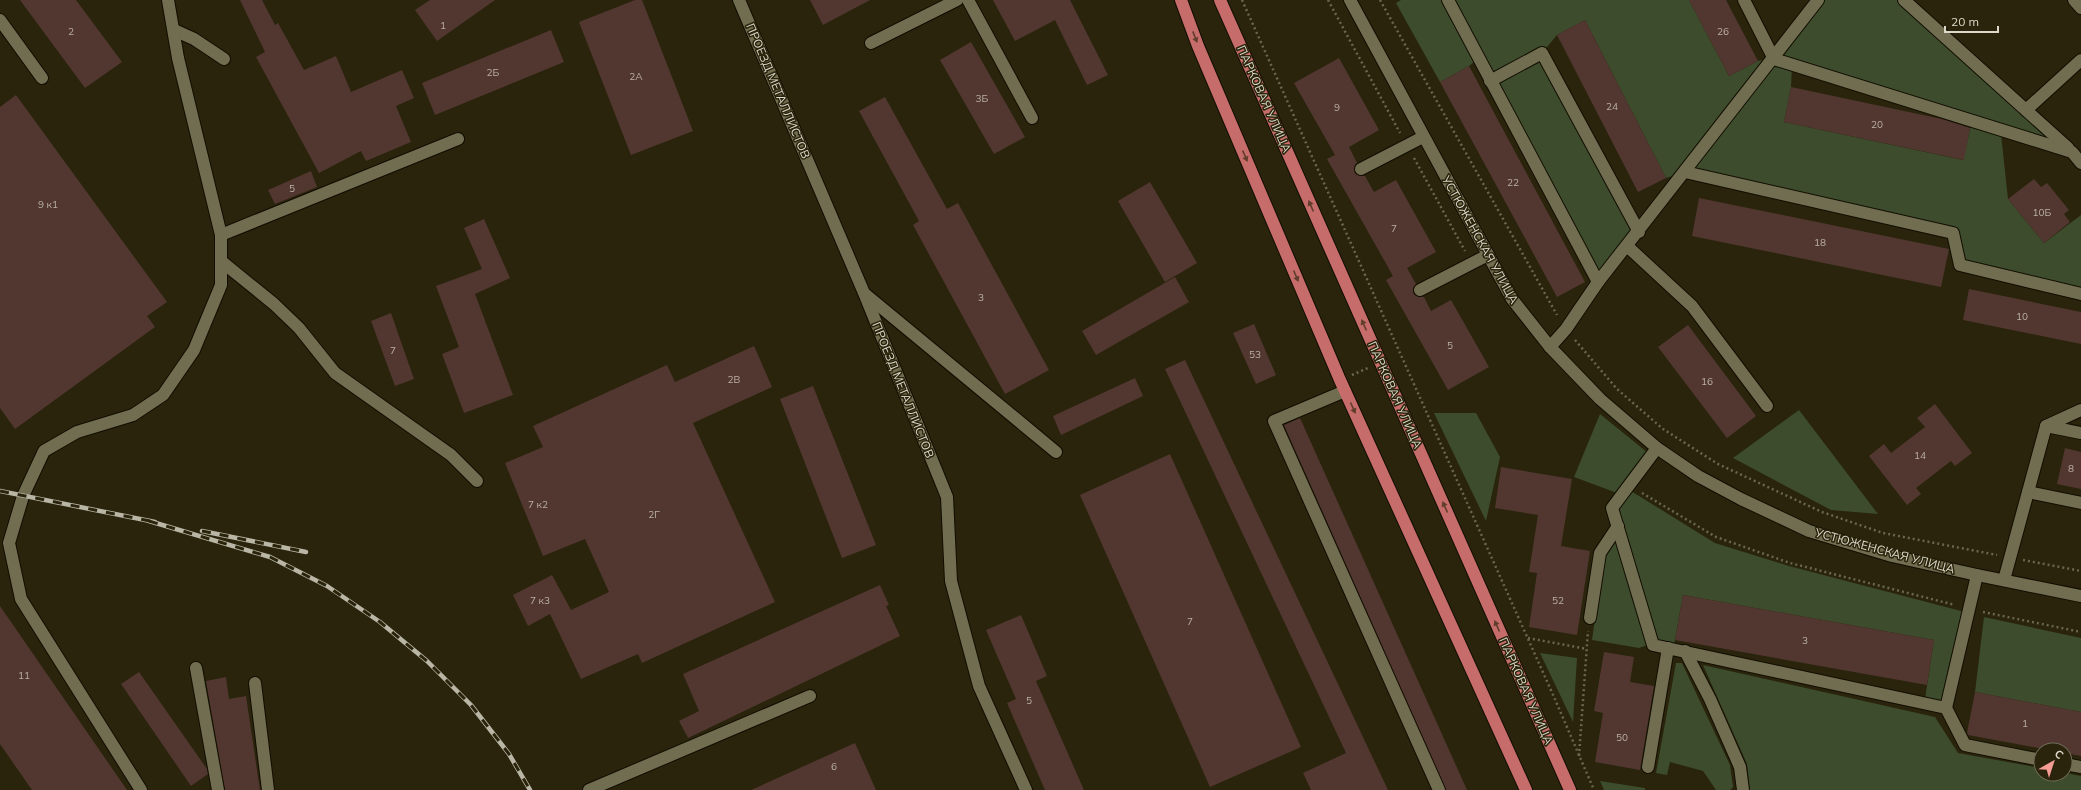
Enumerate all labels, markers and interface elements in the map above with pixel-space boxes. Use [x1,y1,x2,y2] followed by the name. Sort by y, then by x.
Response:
[1945,8,1998,34] scale bar
[1951,14,1979,29] text: 20 m
[440,19,446,32] house number: 1
[743,21,814,161] street label: ПРОЕЗД МЕТАЛЛИСТОВ
[68,25,74,38] house number: 2
[1717,25,1729,38] house number: 26
[1192,31,1198,43] one-way arrow
[1234,43,1295,155] street label: ПАРКОВАЯ УЛИЦА
[487,66,500,79] house number: 2Б
[629,70,643,83] house number: 2А
[976,92,989,105] house number: 3Б
[1606,100,1618,113] house number: 24
[1334,101,1340,114] house number: 9
[1871,118,1883,131] house number: 20
[1242,151,1248,162] one-way arrow
[1438,172,1522,307] street label: УСТЮЖЕНСКАЯ УЛИЦА
[1507,176,1519,189] house number: 22
[289,182,295,195] house number: 5
[38,198,58,211] house number: 9 к1
[1308,200,1314,211] one-way arrow
[2033,206,2052,219] house number: 10Б
[1391,222,1397,235] house number: 7
[1814,236,1826,249] house number: 18
[1293,271,1299,282] one-way arrow
[978,291,984,304] house number: 3
[2016,310,2028,323] house number: 10
[869,319,938,460] street label: ПРОЕЗД МЕТАЛЛИСТОВ
[1361,319,1367,330] one-way arrow
[1365,339,1426,451] street label: ПАРКОВАЯ УЛИЦА
[1447,339,1453,352] house number: 5
[390,344,396,357] house number: 7
[1249,348,1261,361] house number: 53
[728,373,741,386] house number: 2В
[1701,375,1713,388] house number: 16
[1350,403,1356,414] one-way arrow
[1914,449,1926,462] house number: 14
[2068,462,2074,475] house number: 8
[528,498,548,511] house number: 7 к2
[1442,502,1448,513] one-way arrow
[648,508,660,521] house number: 2Г
[1813,524,1957,576] street label: УСТЮЖЕНСКАЯ УЛИЦА
[530,594,550,607] house number: 7 к3
[1552,594,1564,607] house number: 52
[1187,615,1193,628] house number: 7
[1494,620,1500,632] one-way arrow
[1802,634,1808,647] house number: 3
[1496,635,1557,747] street label: ПАРКОВАЯ УЛИЦА
[18,669,30,682] house number: 11
[1026,694,1032,707] house number: 5
[2022,717,2028,730] house number: 1
[1616,731,1628,744] house number: 50
[2033,742,2073,782] north arrow
[2052,746,2067,762] text: С
[831,760,837,773] house number: 6

